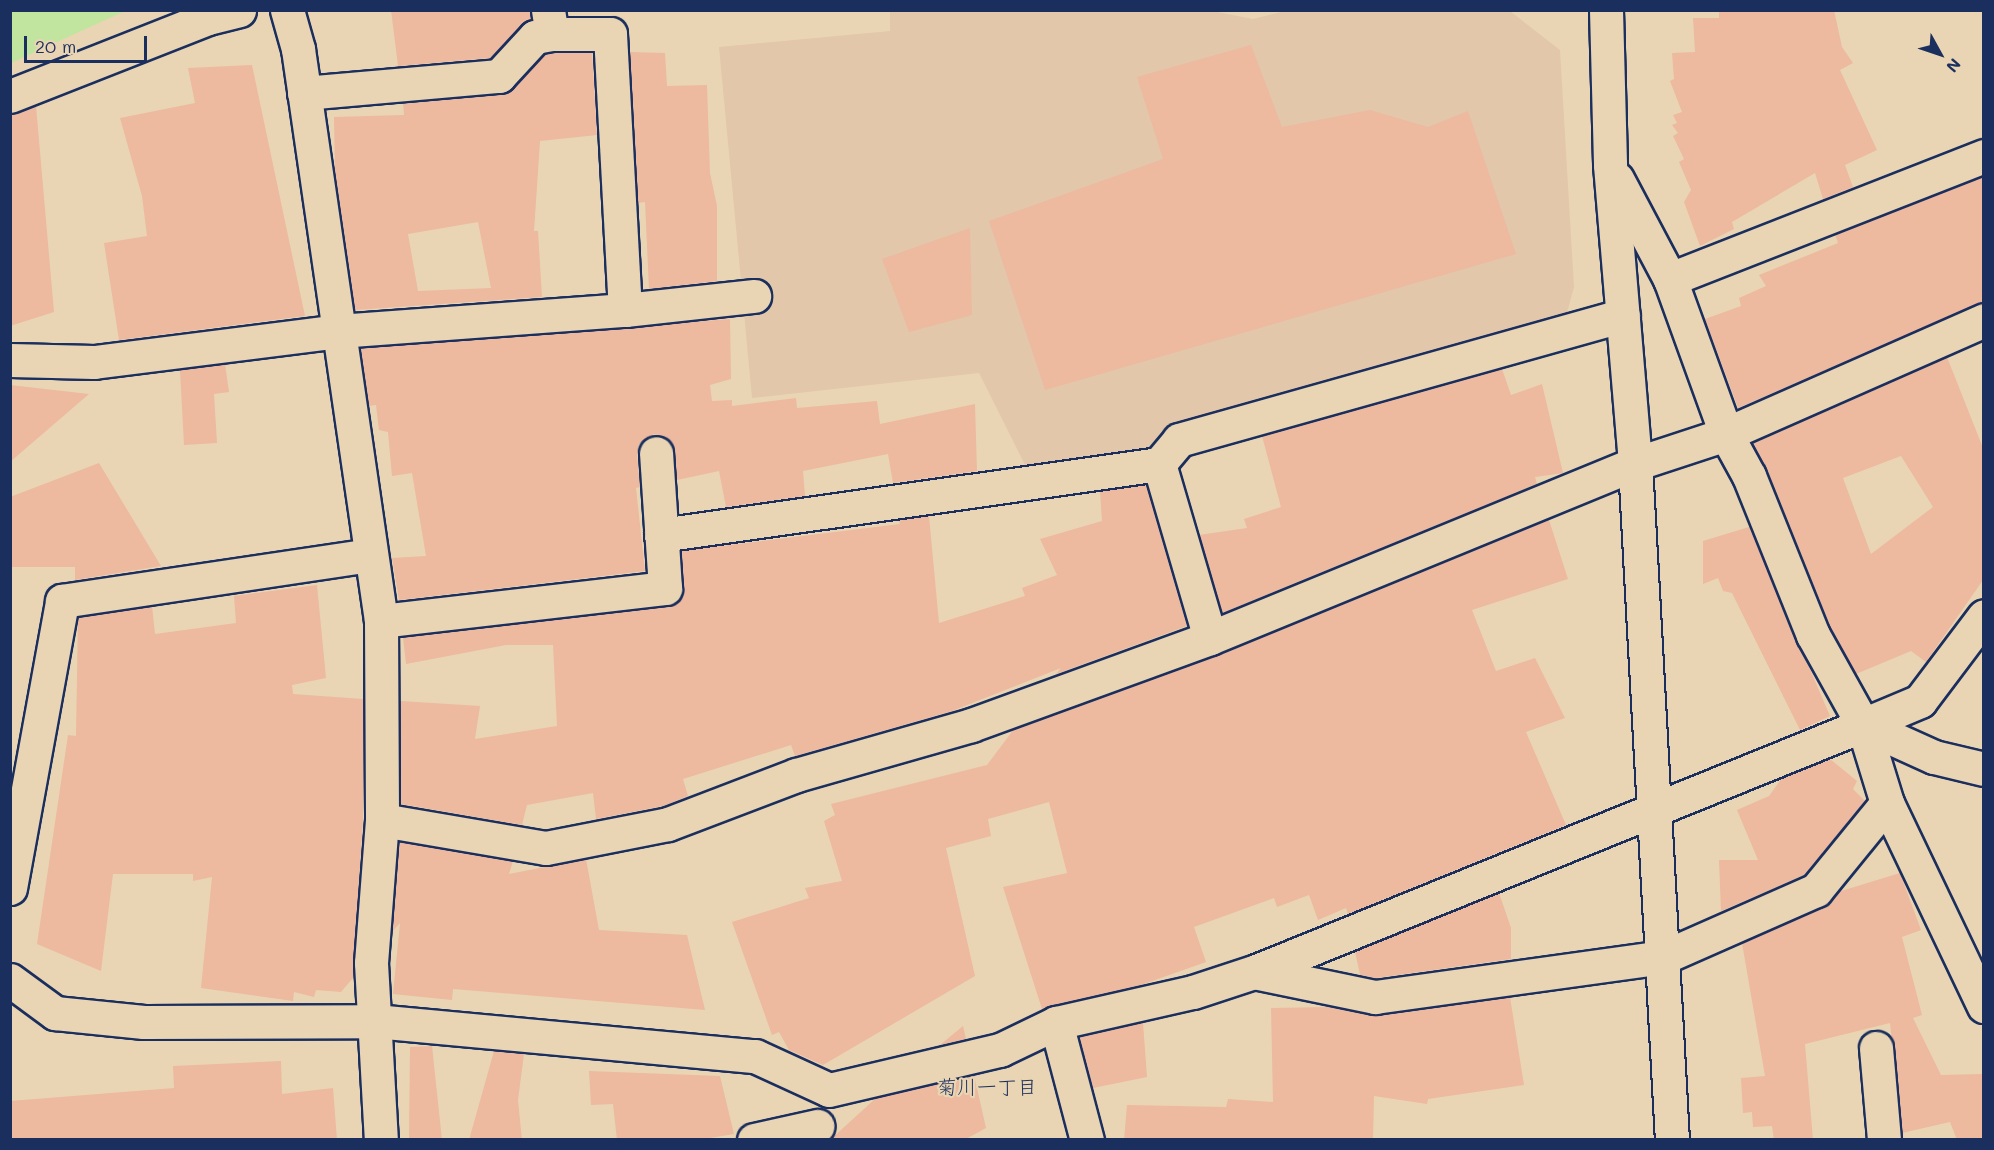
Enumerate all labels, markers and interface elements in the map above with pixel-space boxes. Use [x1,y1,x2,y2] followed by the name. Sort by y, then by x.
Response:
[27,24,150,62] scale bar
[1910,24,1970,84] north arrow
[35,34,76,58] text: 20 m
[1942,54,1966,77] text: N
[937,1074,1037,1098] district label: 菊川一丁目

